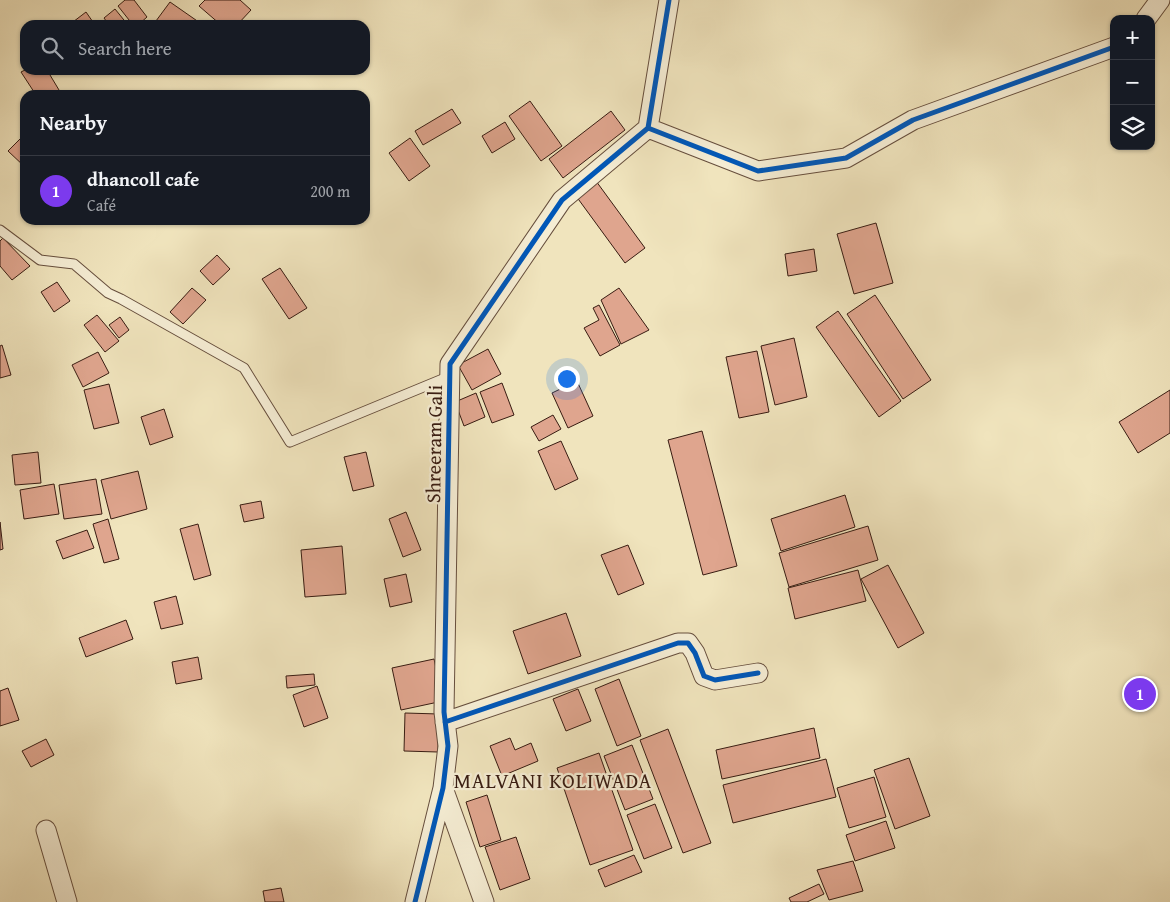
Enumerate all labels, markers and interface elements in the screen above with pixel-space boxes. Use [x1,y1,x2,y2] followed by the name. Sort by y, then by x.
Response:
[1110,15,1155,150] map controls
[1110,15,1155,60] button: +
[20,20,370,75] search box
[38,34,66,62] icon: search
[78,34,172,62] text: Search here
[1110,60,1155,105] button: −
[1110,105,1155,150] button: layers
[40,107,107,138] text: Nearby
[87,165,199,193] text: dhancoll cafe
[52,179,60,203] text: 1
[310,179,350,203] text: 200 m
[87,193,116,217] text: Café
[554,366,580,392] your location
[418,384,449,503] street label: Shreeram Gali
[1124,675,1156,713] pin: 1
[454,765,652,796] district label: MALVANI KOLIWADA

